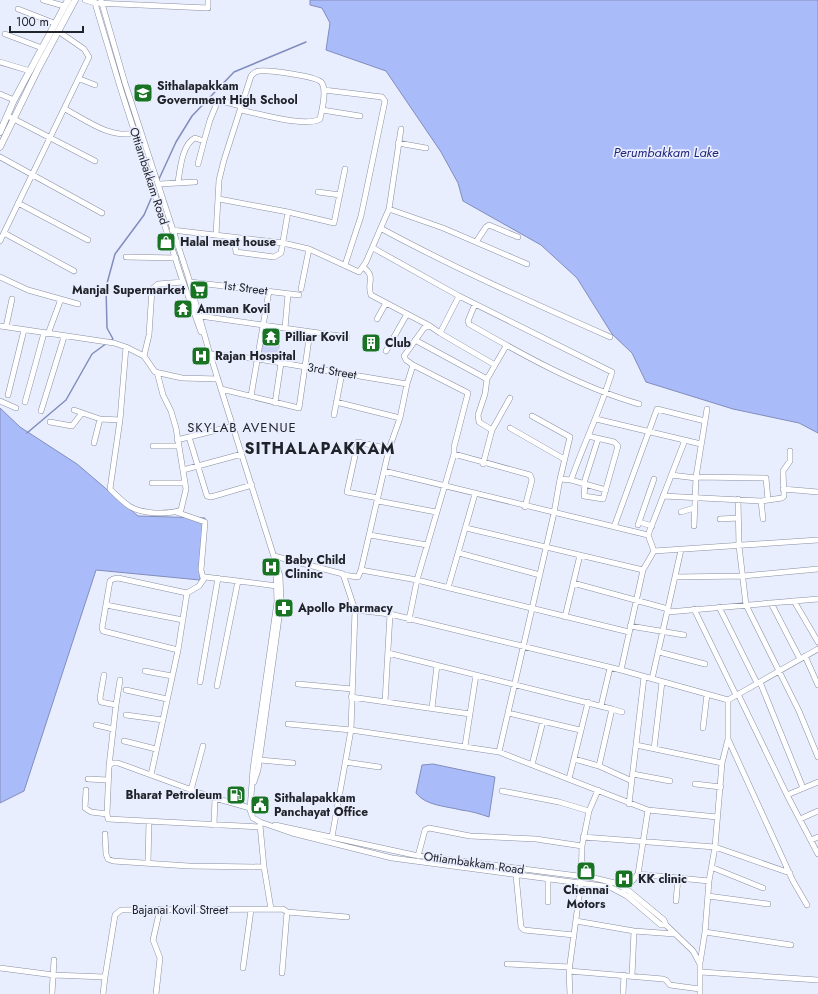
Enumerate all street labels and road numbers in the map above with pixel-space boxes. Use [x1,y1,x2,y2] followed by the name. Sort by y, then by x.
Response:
[125,125,173,227] street label: Ottiambakkam Road
[221,276,269,300] street label: 1st Street
[306,358,358,384] street label: 3rd Street
[423,847,525,879] street label: Ottiambakkam Road
[132,901,228,919] street label: Bajanai Kovil Street

